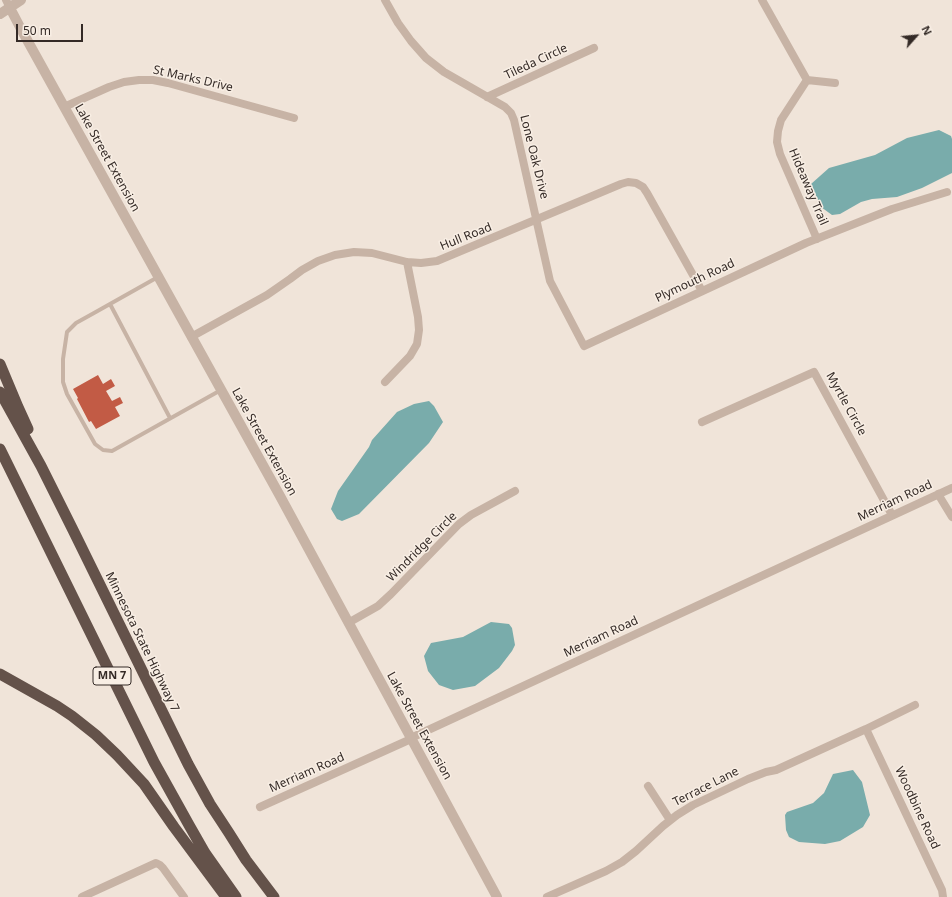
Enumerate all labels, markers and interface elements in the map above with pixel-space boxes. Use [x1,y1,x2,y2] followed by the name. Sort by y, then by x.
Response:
[18,16,85,42] scale bar
[896,16,936,56] north arrow
[23,22,51,39] text: 50 m
[918,23,936,38] text: N
[502,41,570,83] street label: Tileda Circle
[152,63,234,95] street label: St Marks Drive
[71,102,143,214] street label: Lake Street Extension
[517,113,551,201] street label: Lone Oak Drive
[785,146,831,228] street label: Hideaway Trail
[438,220,494,254] street label: Hull Road
[653,256,737,306] street label: Plymouth Road
[823,370,869,438] street label: Myrtle Circle
[228,386,300,498] street label: Lake Street Extension
[855,477,935,525] street label: Merriam Road
[384,509,460,585] street label: Windridge Circle
[102,570,182,714] street label: Minnesota State Highway 7
[561,613,641,661] street label: Merriam Road
[93,667,131,685] road number: MN 7
[383,670,455,782] street label: Lake Street Extension
[267,750,347,796] street label: Merriam Road
[671,764,741,810] street label: Terrace Lane
[892,764,942,852] street label: Woodbine Road

